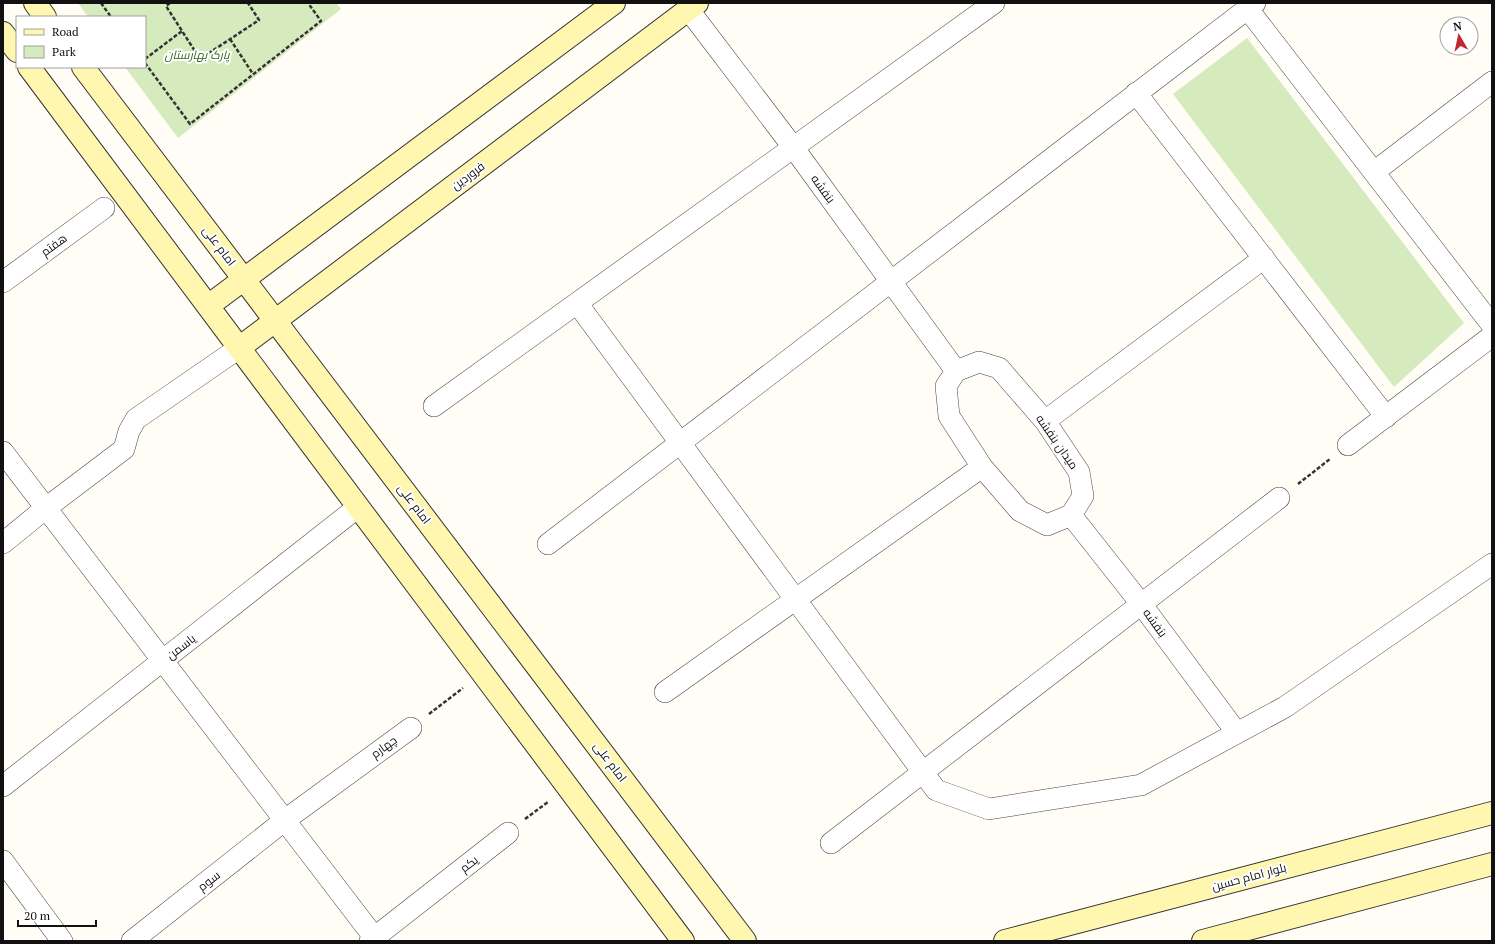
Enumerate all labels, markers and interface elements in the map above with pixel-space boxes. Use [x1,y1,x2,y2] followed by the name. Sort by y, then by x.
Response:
[16,16,146,68] legend
[1439,16,1479,56] north arrow
[1452,18,1463,34] text: N
[52,24,79,39] text: Road
[52,44,77,59] text: Park
[164,47,230,63] park label: پارک بهارستان
[448,158,487,193] street label: فروردین
[808,171,839,206] street label: بنفشه
[199,223,239,269] street label: امام علی
[38,230,70,260] street label: هفتم
[1033,411,1082,472] street label: میدان بنفشه
[394,481,434,527] street label: امام علی
[1140,605,1171,640] street label: بنفشه
[163,630,199,663] street label: یاسمن
[368,732,401,763] street label: چهارم
[590,739,630,785] street label: امام علی
[457,851,482,876] street label: یکم
[1210,859,1288,895] street label: بلوار امام حسین
[194,867,224,895] street label: سوم
[18,902,96,928] scale bar
[24,908,51,923] text: 20 m

